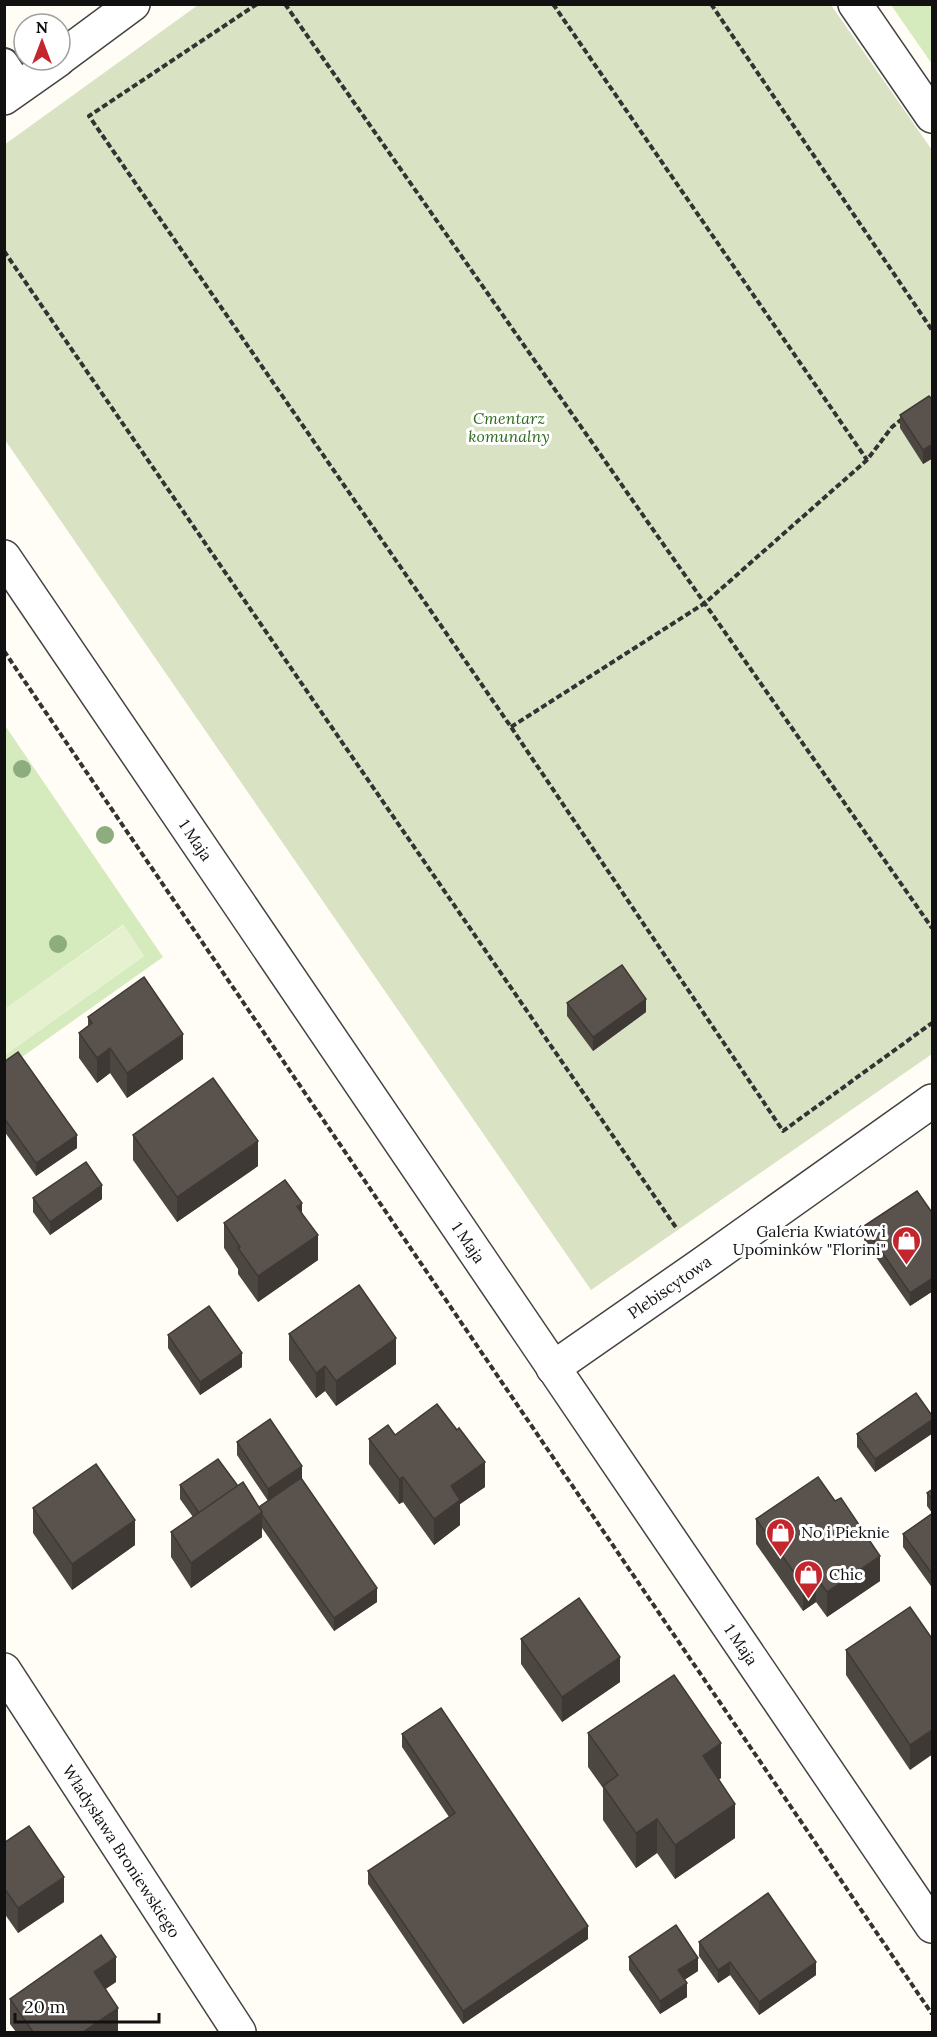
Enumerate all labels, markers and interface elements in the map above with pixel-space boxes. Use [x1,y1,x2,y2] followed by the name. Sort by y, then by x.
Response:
[12,12,72,72] north arrow
[36,17,48,37] text: N
[468,408,550,446] park label: Cmentarz komunalny
[175,816,217,865] street label: 1 Maja
[448,1218,490,1267] street label: 1 Maja
[733,1221,886,1259] place label: Galeria Kwiatów i Upominków "Florini"
[891,1224,923,1266] shop icon: Galeria Kwiatów i Upominków "Florini"
[624,1251,715,1323] street label: Plebiscytowa
[764,1516,796,1558] shop icon: No i Pieknie
[801,1522,890,1542] place label: No i Pieknie
[792,1558,824,1600] shop icon: Chic
[829,1564,863,1584] place label: Chic
[720,1620,762,1669] street label: 1 Maja
[58,1761,185,1941] street label: Władysława Broniewskiego
[15,1986,159,2024] scale bar
[24,1995,66,2018] text: 20 m

